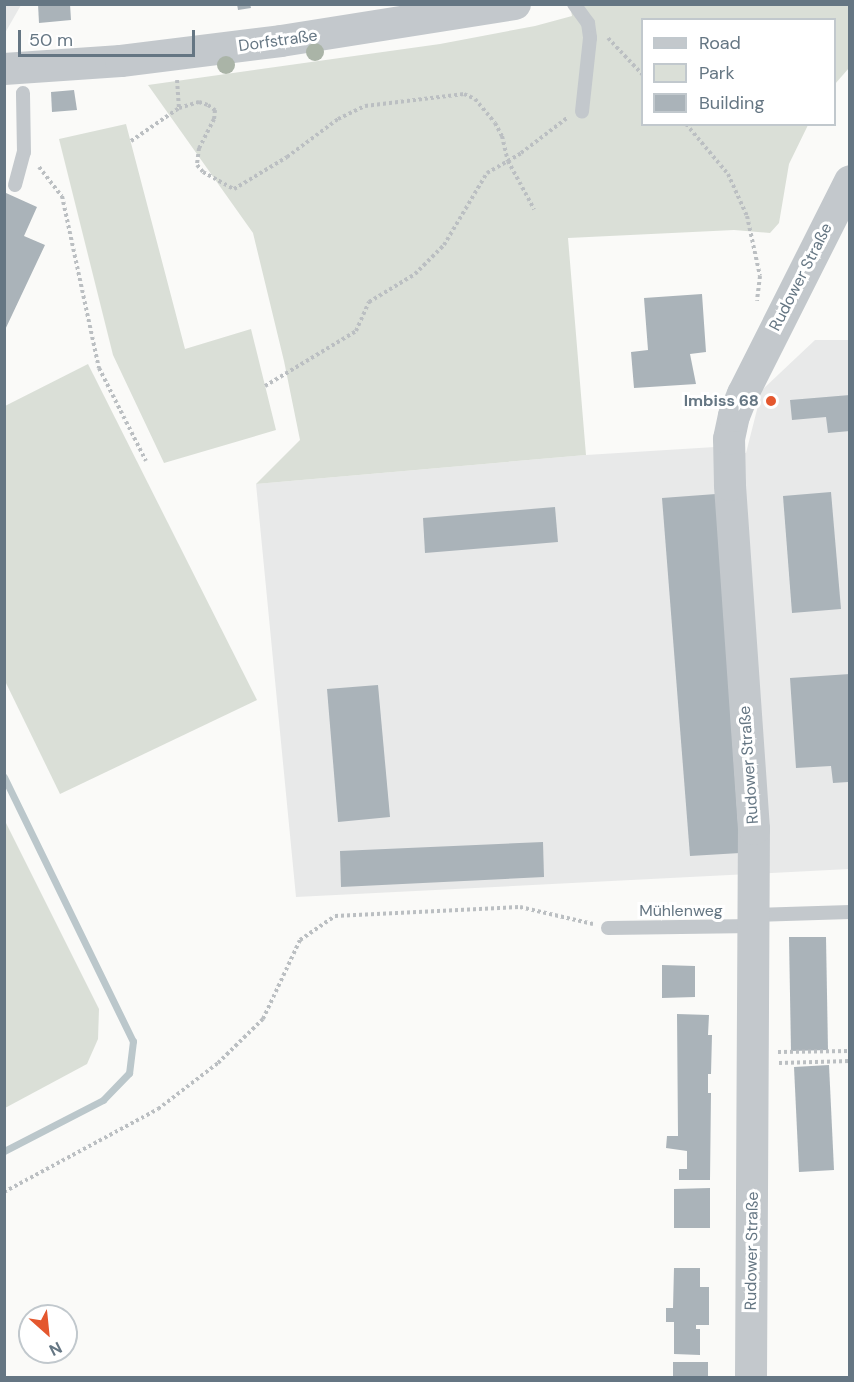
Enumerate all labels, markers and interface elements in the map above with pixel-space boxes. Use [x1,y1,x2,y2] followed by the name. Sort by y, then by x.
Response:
[21,18,198,56] scale bar
[641,18,836,126] legend
[237,26,319,56] street label: Dorfstraße
[29,28,73,52] text: 50 m
[699,31,741,55] text: Road
[699,61,735,85] text: Park
[699,91,764,115] text: Building
[766,220,836,334] street label: Rudower Straße
[684,391,759,411] place label: Imbiss 68
[764,394,778,408] marker: Imbiss 68
[735,705,763,825] street label: Rudower Straße
[639,901,723,921] street label: Mühlenweg
[741,1192,763,1310] street label: Rudower Straße
[18,1304,78,1364] north arrow
[46,1337,65,1361] text: N

